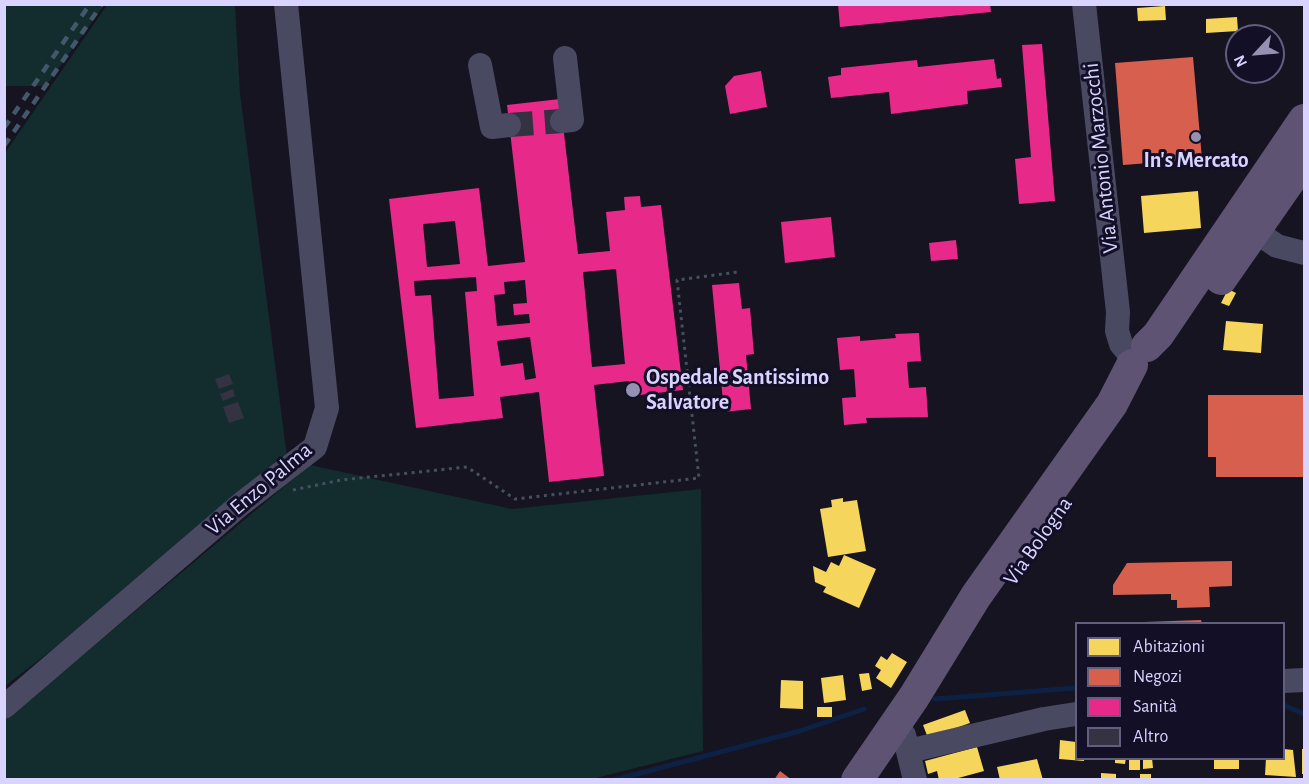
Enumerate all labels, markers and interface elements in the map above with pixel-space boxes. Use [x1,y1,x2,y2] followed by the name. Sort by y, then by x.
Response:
[1225,24,1285,84] north arrow
[1231,53,1250,70] text: N
[1078,62,1124,254] street label: Via Antonio Marzocchi
[1189,130,1203,144] marker: In's Mercato
[1143,147,1249,173] place label: In's Mercato
[646,364,829,416] place label: Ospedale Santissimo Salvatore
[624,381,642,399] marker: Ospedale Santissimo Salvatore
[200,437,318,541] street label: Via Enzo Palma
[998,491,1078,591] street label: Via Bologna
[1075,622,1285,760] legend
[1133,638,1205,656] text: Abitazioni
[1133,668,1182,686] text: Negozi
[1133,698,1177,716] text: Sanità
[1133,728,1168,746] text: Altro

